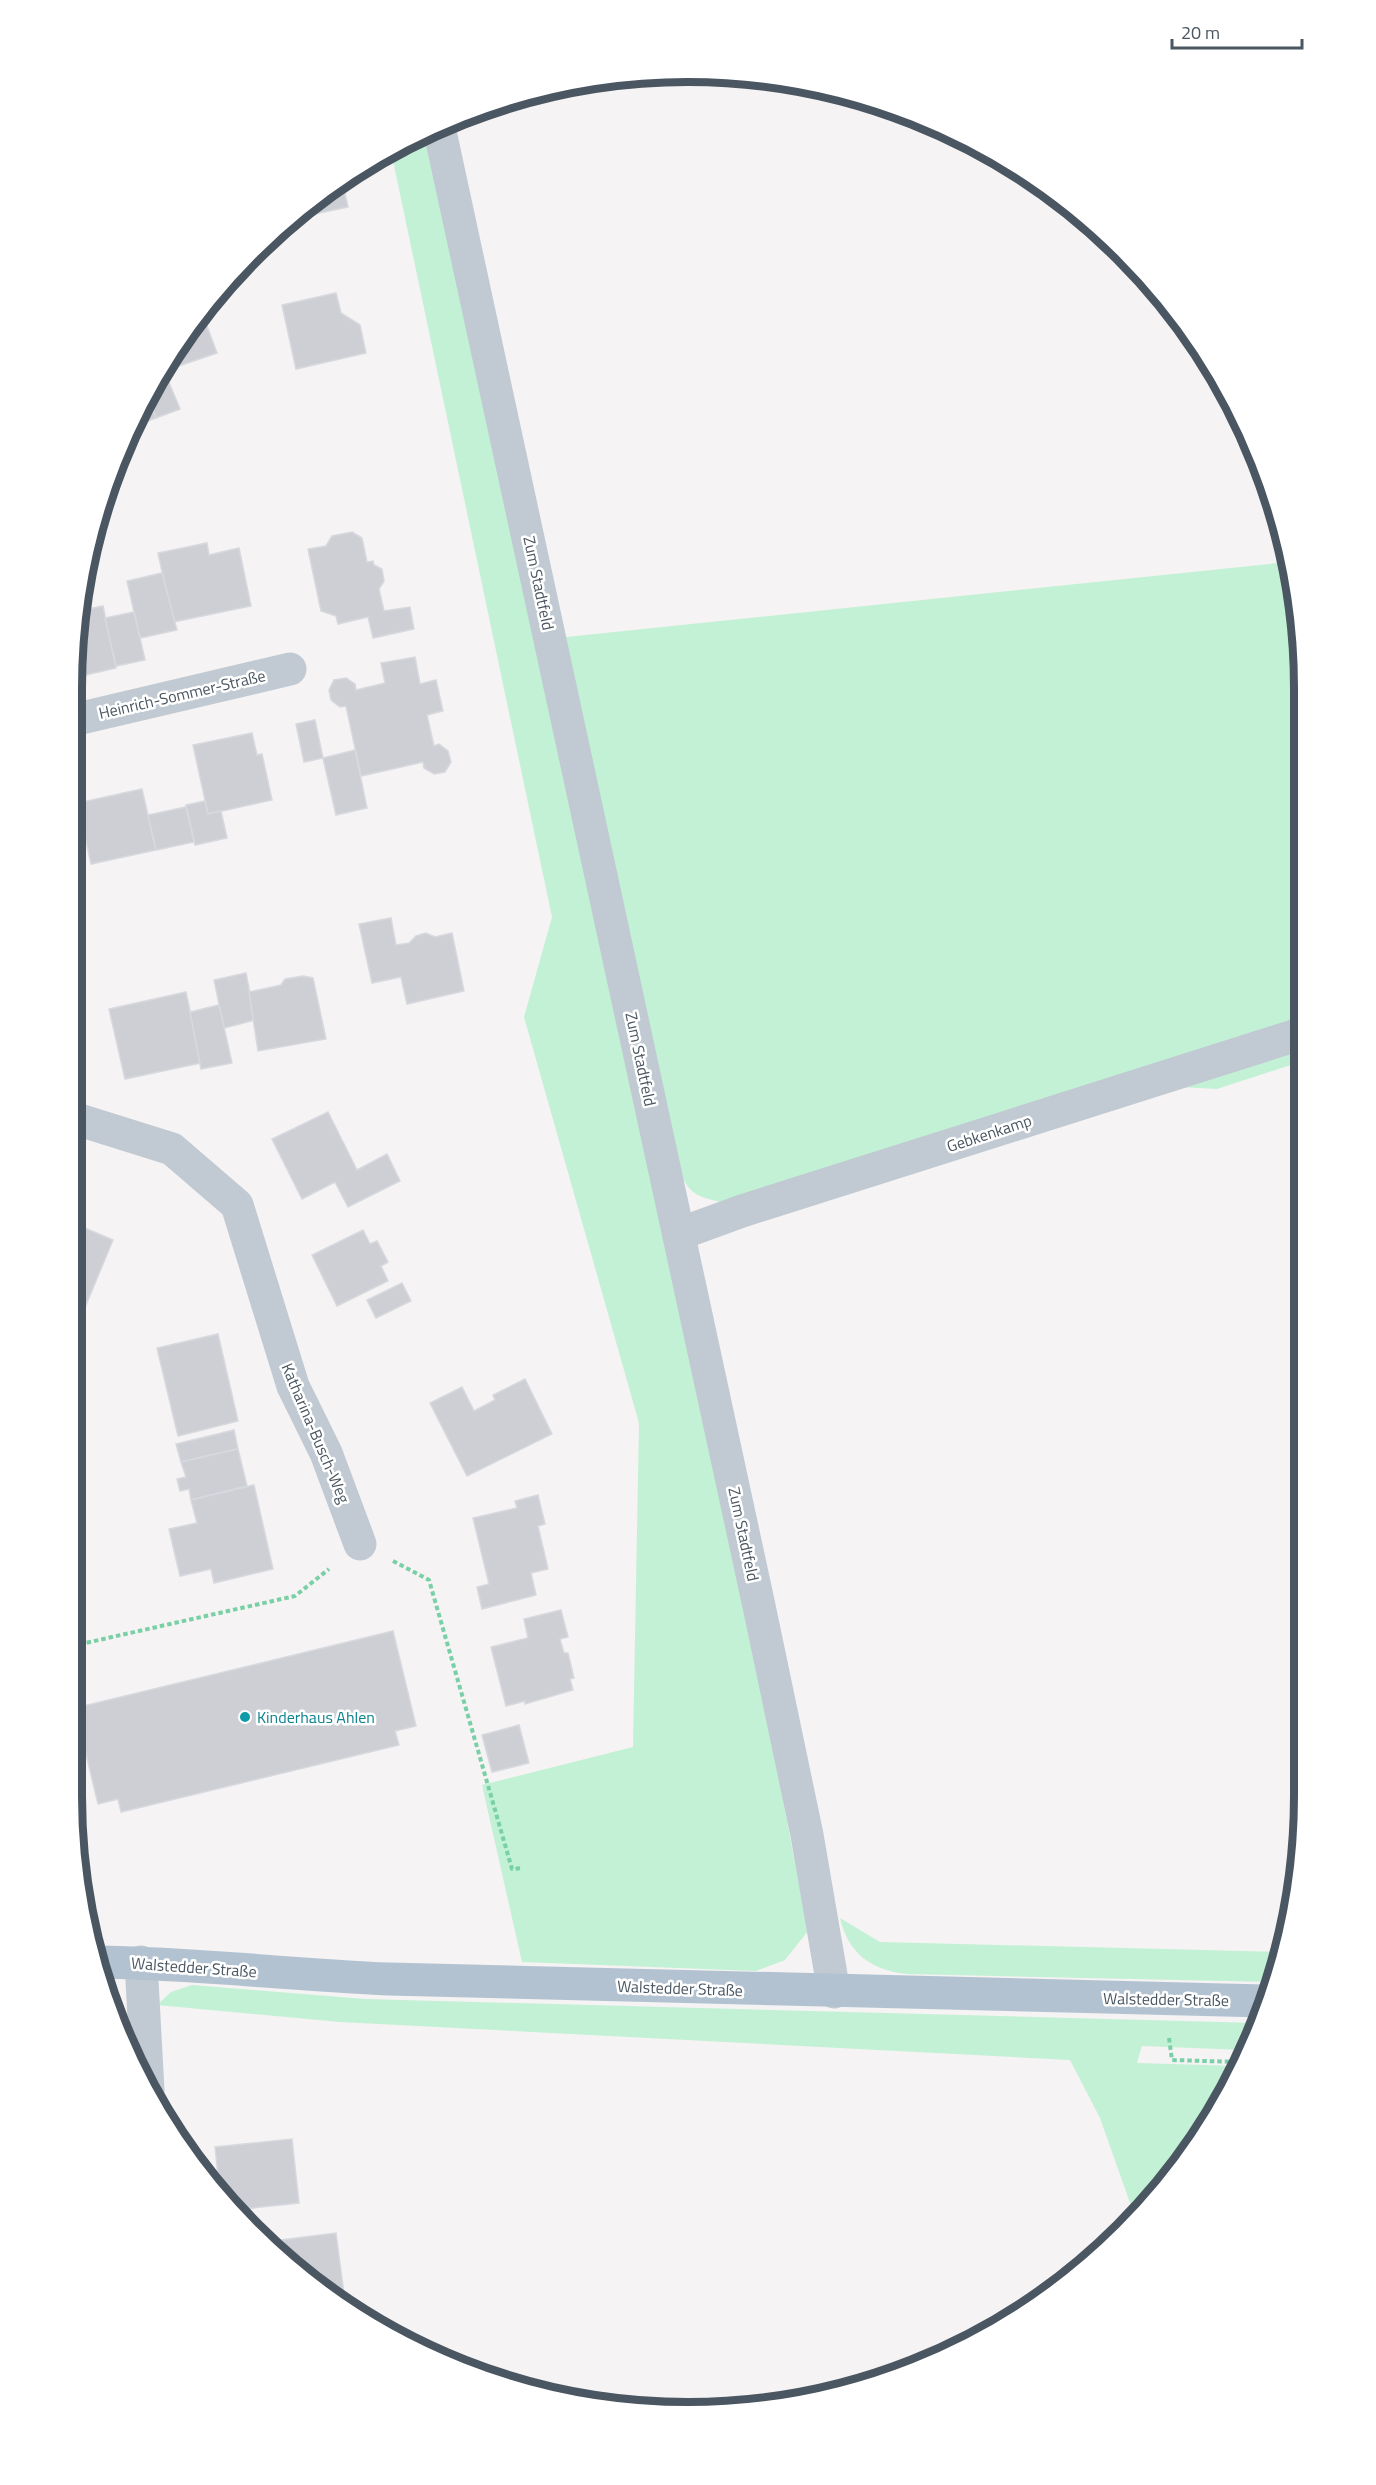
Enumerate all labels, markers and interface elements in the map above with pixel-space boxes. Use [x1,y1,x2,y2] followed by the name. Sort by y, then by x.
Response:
[1172,12,1302,50] scale bar
[1181,19,1220,46] text: 20 m
[517,534,561,632] street label: Zum Stadtfeld
[96,663,268,725] street label: Heinrich-Sommer-Straße
[619,1010,663,1108] street label: Zum Stadtfeld
[943,1108,1035,1158] street label: Gebkenkamp
[276,1359,356,1507] street label: Katharina-Busch-Weg
[722,1485,766,1583] street label: Zum Stadtfeld
[257,1705,375,1729] place label: Kinderhaus Ahlen
[238,1710,252,1724] marker: Kinderhaus Ahlen
[130,1951,258,1983] street label: Walstedder Straße
[617,1974,743,2002] street label: Walstedder Straße
[1103,1986,1229,2012] street label: Walstedder Straße

